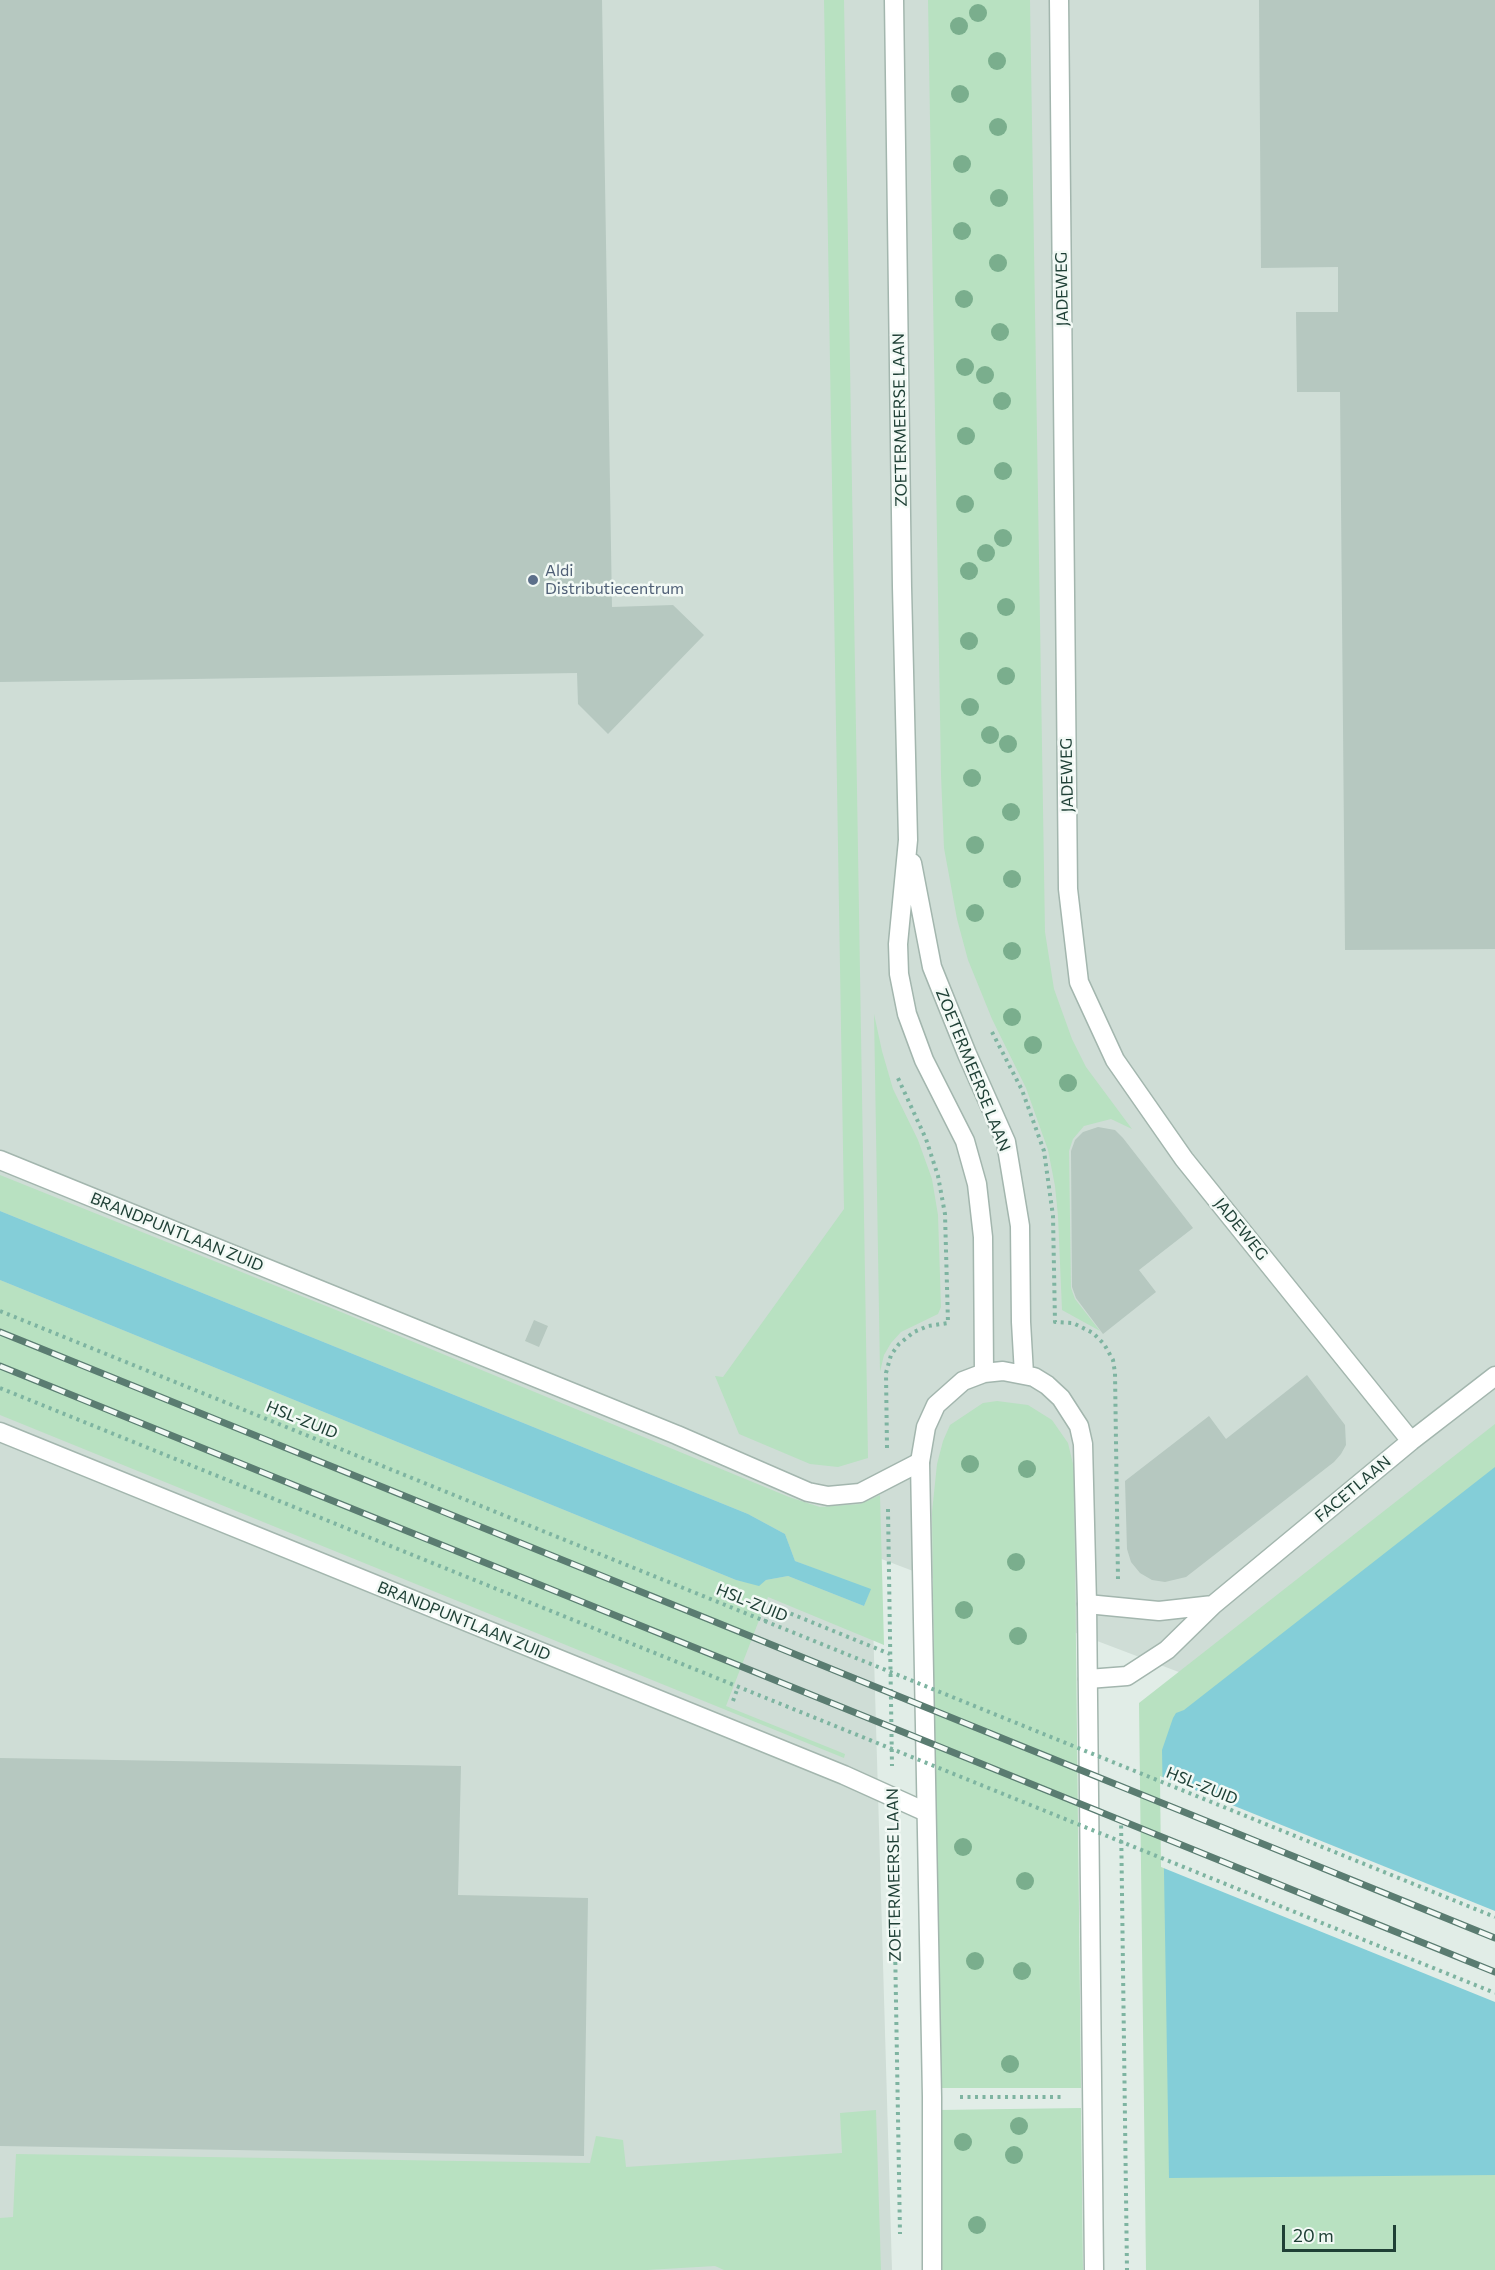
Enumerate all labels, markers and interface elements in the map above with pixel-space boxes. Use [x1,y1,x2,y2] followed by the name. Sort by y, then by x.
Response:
[1052,252,1072,326] street label: JADEWEG
[889,333,911,507] street label: ZOETERMEERSE LAAN
[545,561,684,599] place label: Aldi Distributiecentrum
[526,573,540,587] marker: Aldi Distributiecentrum
[1057,738,1077,812] street label: JADEWEG
[932,986,1014,1154] street label: ZOETERMEERSE LAAN
[88,1188,266,1276] street label: BRANDPUNTLAAN ZUID
[1210,1194,1272,1264] street label: JADEWEG
[264,1397,340,1443] street label: HSL-ZUID
[1311,1452,1395,1526] street label: FACETLAAN
[375,1577,553,1665] street label: BRANDPUNTLAAN ZUID
[714,1580,790,1626] street label: HSL-ZUID
[1164,1763,1240,1809] street label: HSL-ZUID
[883,1788,905,1962] street label: ZOETERMEERSE LAAN
[1285,2213,1399,2251] scale bar
[1293,2224,1334,2246] text: 20 m

